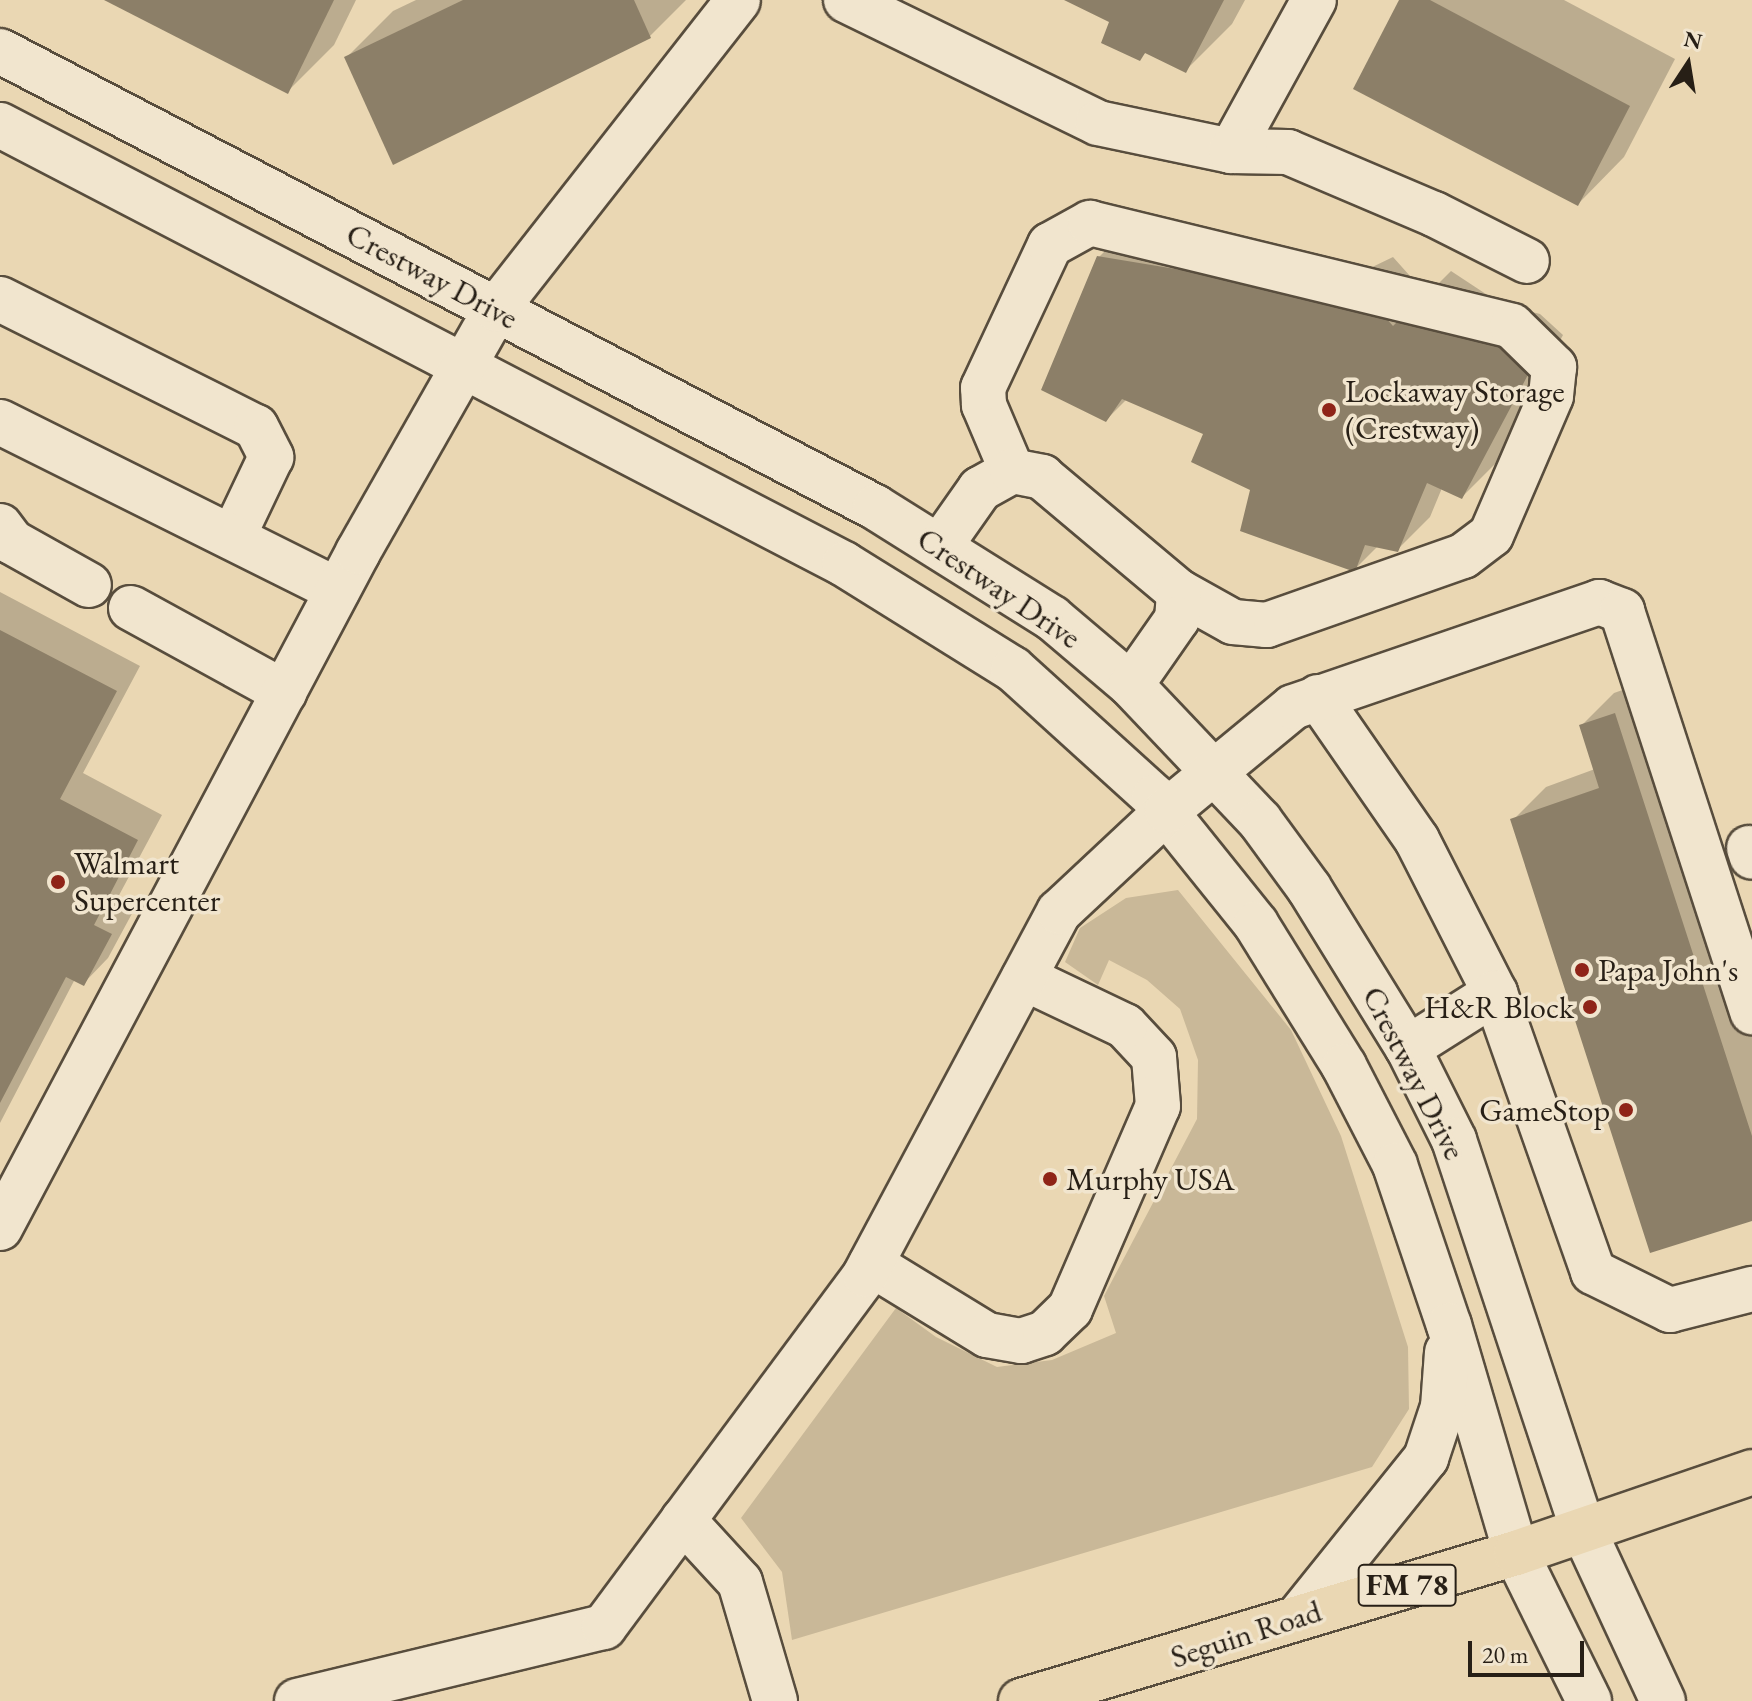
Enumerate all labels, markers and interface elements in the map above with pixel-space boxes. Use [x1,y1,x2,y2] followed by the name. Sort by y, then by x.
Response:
[1648,24,1728,104] north arrow
[1681,24,1705,56] text: N
[340,215,524,337] street label: Crestway Drive
[1345,373,1565,448] place label: Lockaway Storage (Crestway)
[1320,401,1338,419] marker: Lockaway Storage (Crestway)
[910,519,1088,657] street label: Crestway Drive
[74,845,220,920] place label: Walmart Supercenter
[49,873,67,891] marker: Walmart Supercenter
[1598,951,1738,989] place label: Papa John's
[1573,961,1591,979] marker: Papa John's
[1354,980,1474,1166] street label: Crestway Drive
[1424,988,1574,1026] place label: H&R Block
[1581,998,1599,1016] marker: H&R Block
[1479,1091,1610,1129] place label: GameStop
[1617,1101,1635,1119] marker: GameStop
[1066,1160,1235,1198] place label: Murphy USA
[1041,1170,1059,1188] marker: Murphy USA
[1357,1559,1457,1611] road number: FM 78
[1166,1592,1326,1676] street label: Seguin Road
[1472,1625,1588,1675] scale bar
[1482,1639,1529,1670] text: 20 m

